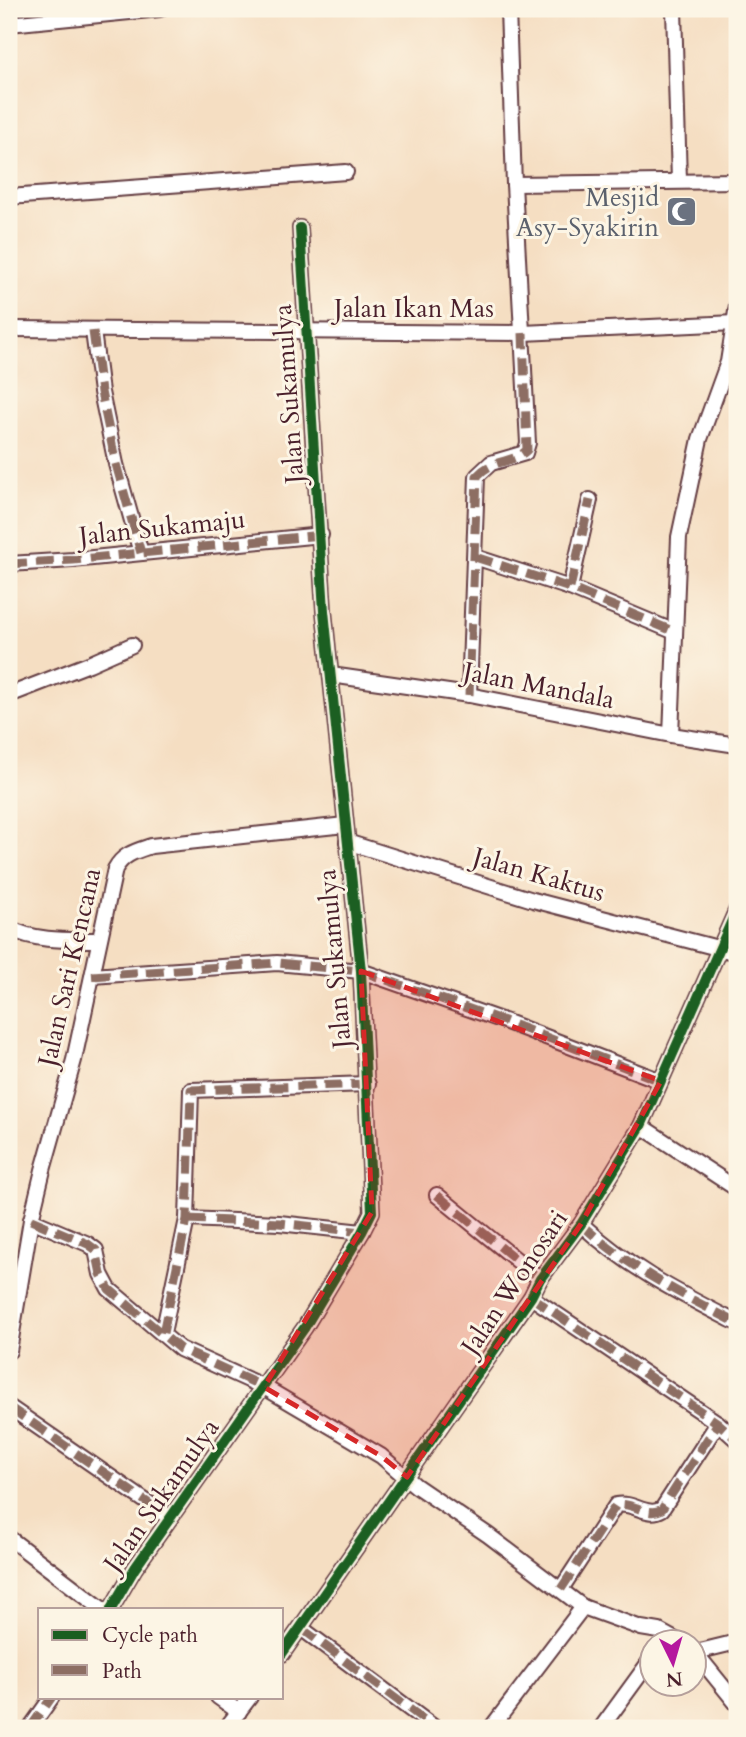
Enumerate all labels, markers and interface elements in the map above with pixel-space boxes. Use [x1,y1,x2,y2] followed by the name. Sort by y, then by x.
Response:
[516,180,659,245] place label: Mesjid Asy-Syakirin
[665,195,699,229] mosque icon: Mesjid Asy-Syakirin
[330,291,494,326] street label: Jalan Ikan Mas
[265,303,313,489] street label: Jalan Sukamulya
[73,501,247,554] street label: Jalan Sukamaju
[457,653,617,717] street label: Jalan Mandala
[465,838,609,910] street label: Jalan Kaktus
[29,864,109,1074] street label: Jalan Sari Kencana
[309,868,360,1054] street label: Jalan Sukamulya
[451,1203,576,1365] street label: Jalan Wonosari
[93,1412,227,1582] street label: Jalan Sukamulya
[38,1608,284,1698] legend
[102,1621,198,1650] text: Cycle path
[638,1628,708,1698] north arrow
[102,1657,142,1686] text: Path
[665,1665,684,1693] text: N

